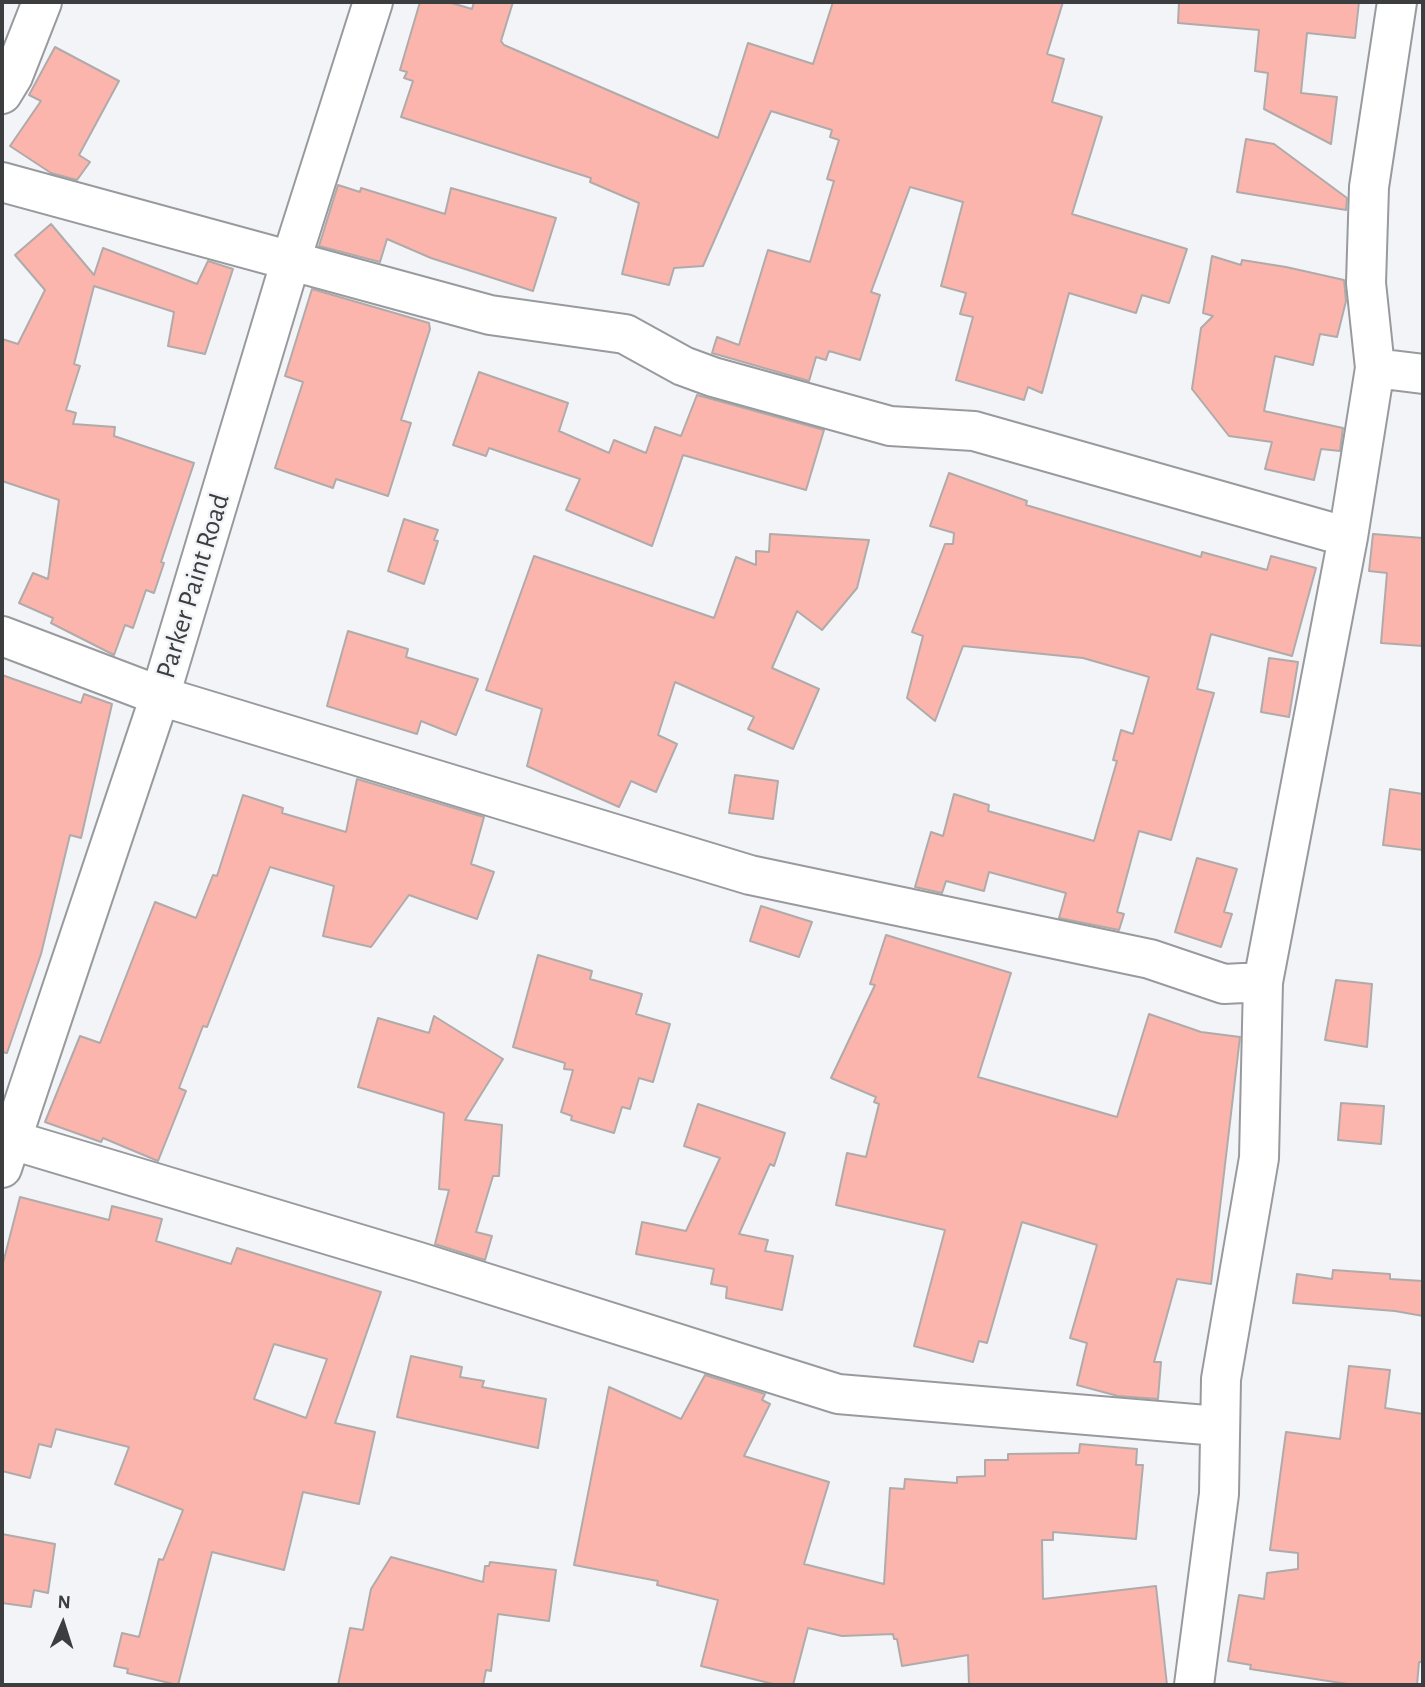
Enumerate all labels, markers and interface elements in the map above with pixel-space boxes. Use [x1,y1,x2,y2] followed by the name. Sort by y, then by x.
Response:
[149,489,237,683] street label: Parker Paint Road
[28,1589,98,1659] north arrow
[57,1593,71,1612] text: N

